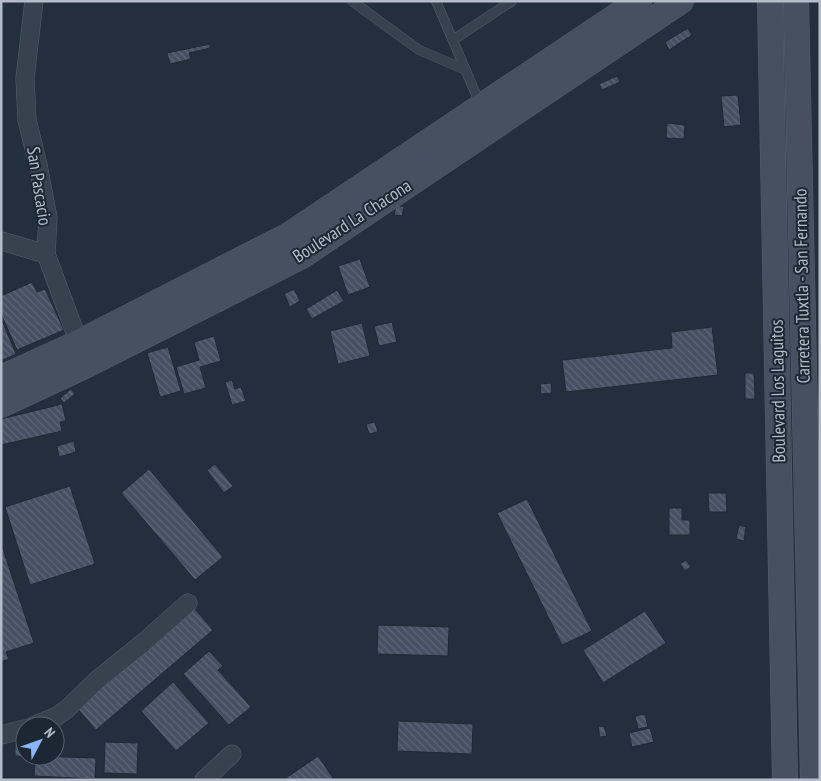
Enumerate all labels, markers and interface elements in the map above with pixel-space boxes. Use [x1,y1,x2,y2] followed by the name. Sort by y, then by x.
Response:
[22,145,57,227] street label: San Pascacio
[288,174,415,267] street label: Boulevard La Chacona
[788,188,815,384] street label: Carretera Tuxtla - San Fernando
[765,319,790,463] street label: Boulevard Los Laguitos
[15,716,65,766] north arrow
[41,724,59,741] text: N

